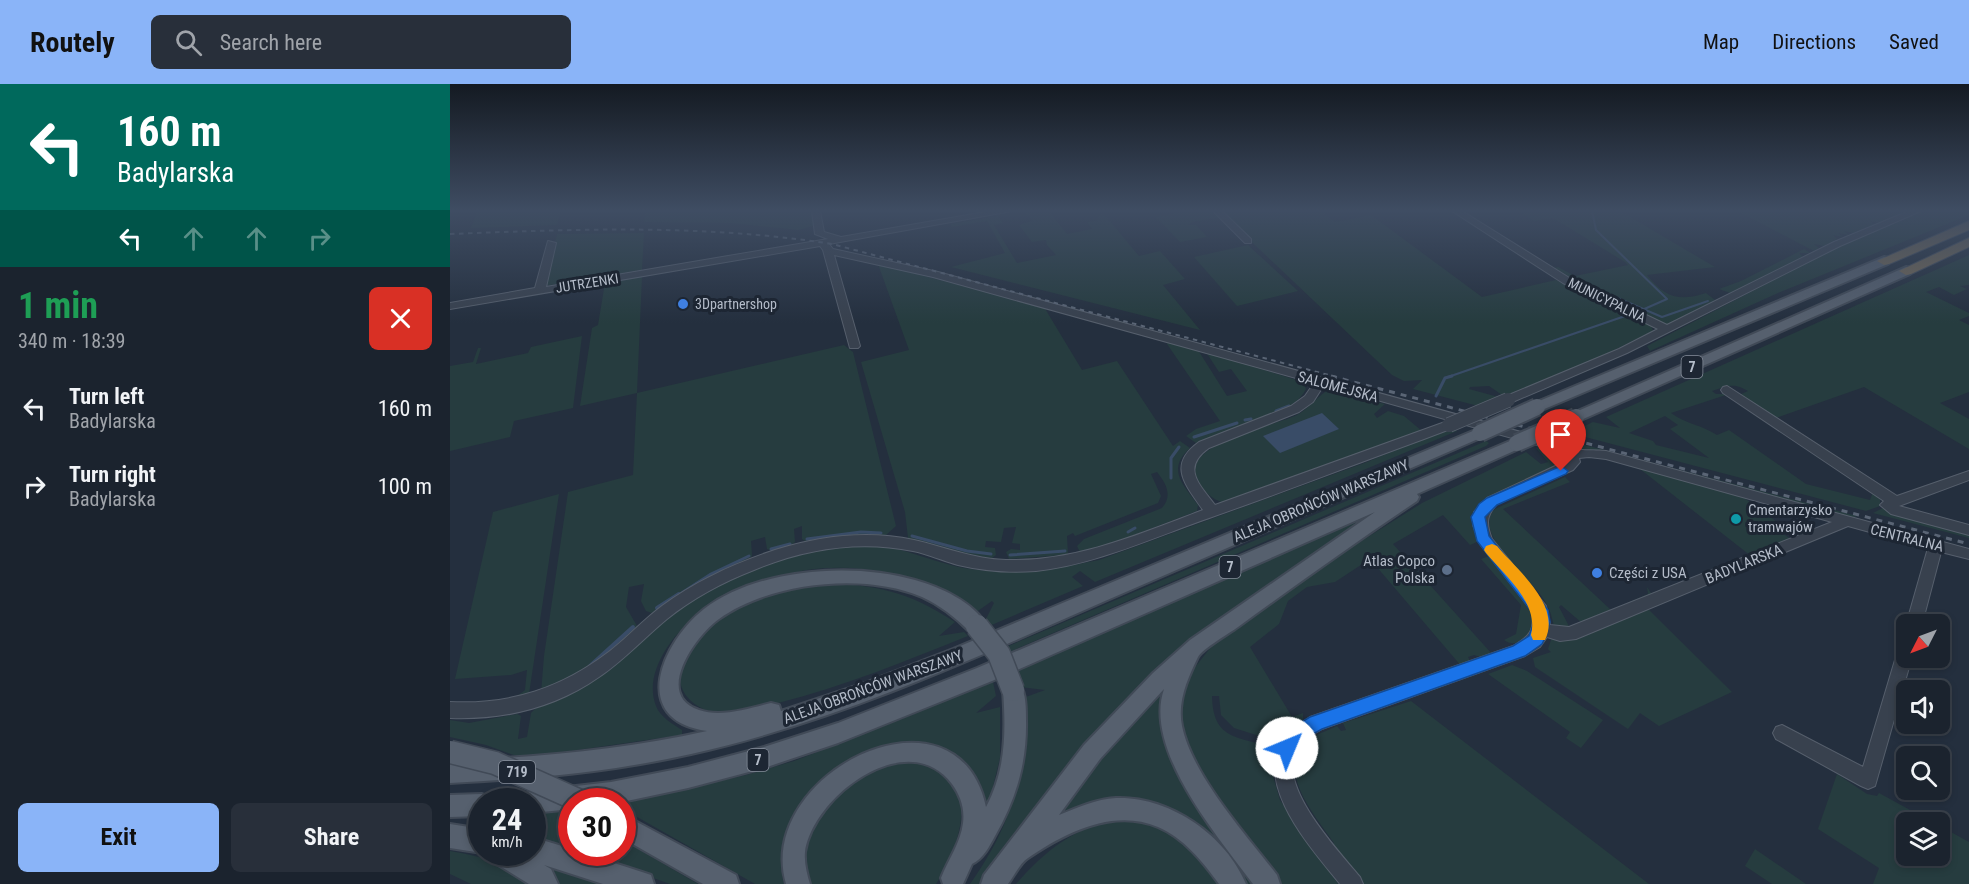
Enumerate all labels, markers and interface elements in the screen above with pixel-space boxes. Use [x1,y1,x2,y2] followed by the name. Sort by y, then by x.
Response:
[151,15,571,69] search box
[30,26,115,59] text: Routely
[172,26,205,59] icon: search
[220,30,322,55] text: Search here
[1703,30,1739,54] text: Map
[1772,30,1856,54] text: Directions
[1889,30,1939,54] text: Saved
[117,107,222,156] text: 160 m
[18,108,96,186] icon: left
[117,157,234,189] text: Badylarska
[114,222,147,255] icon: left
[177,222,210,255] icon: ahead
[240,222,273,255] icon: ahead
[303,222,336,255] icon: right
[554,270,620,296] street label: JUTRZENKI
[1566,274,1648,326] street label: MUNICYPALNA
[18,285,98,327] text: 1 min
[369,287,432,350] button: close
[695,296,777,312] place label: 3Dpartnershop
[676,297,690,311] marker: 3Dpartnershop
[18,329,125,353] text: 340 m · 18:39
[1682,356,1702,378] road number: 7
[1296,368,1381,406] street label: SALOMEJSKA
[69,384,144,409] text: Turn left
[18,392,51,425] icon: left
[378,396,432,421] text: 160 m
[69,409,156,433] text: Badylarska
[1535,409,1586,471] pin
[1544,418,1577,451] icon: arrive
[1230,456,1412,546] street label: ALEJA OBROŃCÓW WARSZAWY
[69,462,156,487] text: Turn right
[18,470,51,503] icon: right
[378,474,432,499] text: 100 m
[69,487,156,511] text: Badylarska
[1748,501,1832,536] place label: Cmentarzysko tramwajów
[1729,512,1743,526] marker: Cmentarzysko tramwajów
[1869,520,1946,556] street label: CENTRALNA
[1703,540,1785,588] street label: BADYLARSKA
[1363,552,1435,587] place label: Atlas Copco Polska
[1220,556,1240,578] road number: 7
[1440,563,1454,577] marker: Atlas Copco Polska
[1609,564,1687,582] place label: Części z USA
[1590,566,1604,580] marker: Części z USA
[1896,614,1950,668] north arrow
[1896,614,1950,866] map controls
[781,646,965,728] street label: ALEJA OBROŃCÓW WARSZAWY
[1896,680,1950,734] button: sound
[1255,716,1319,780] position arrow
[1896,746,1950,800] button: search
[748,749,768,771] road number: 7
[499,761,535,783] road number: 719
[558,788,636,866] speed limit sign: 30
[492,802,522,837] text: 24
[18,803,219,872] button: Exit
[231,803,432,872] button: Share
[1896,812,1950,866] button: layers
[492,833,522,851] text: km/h

